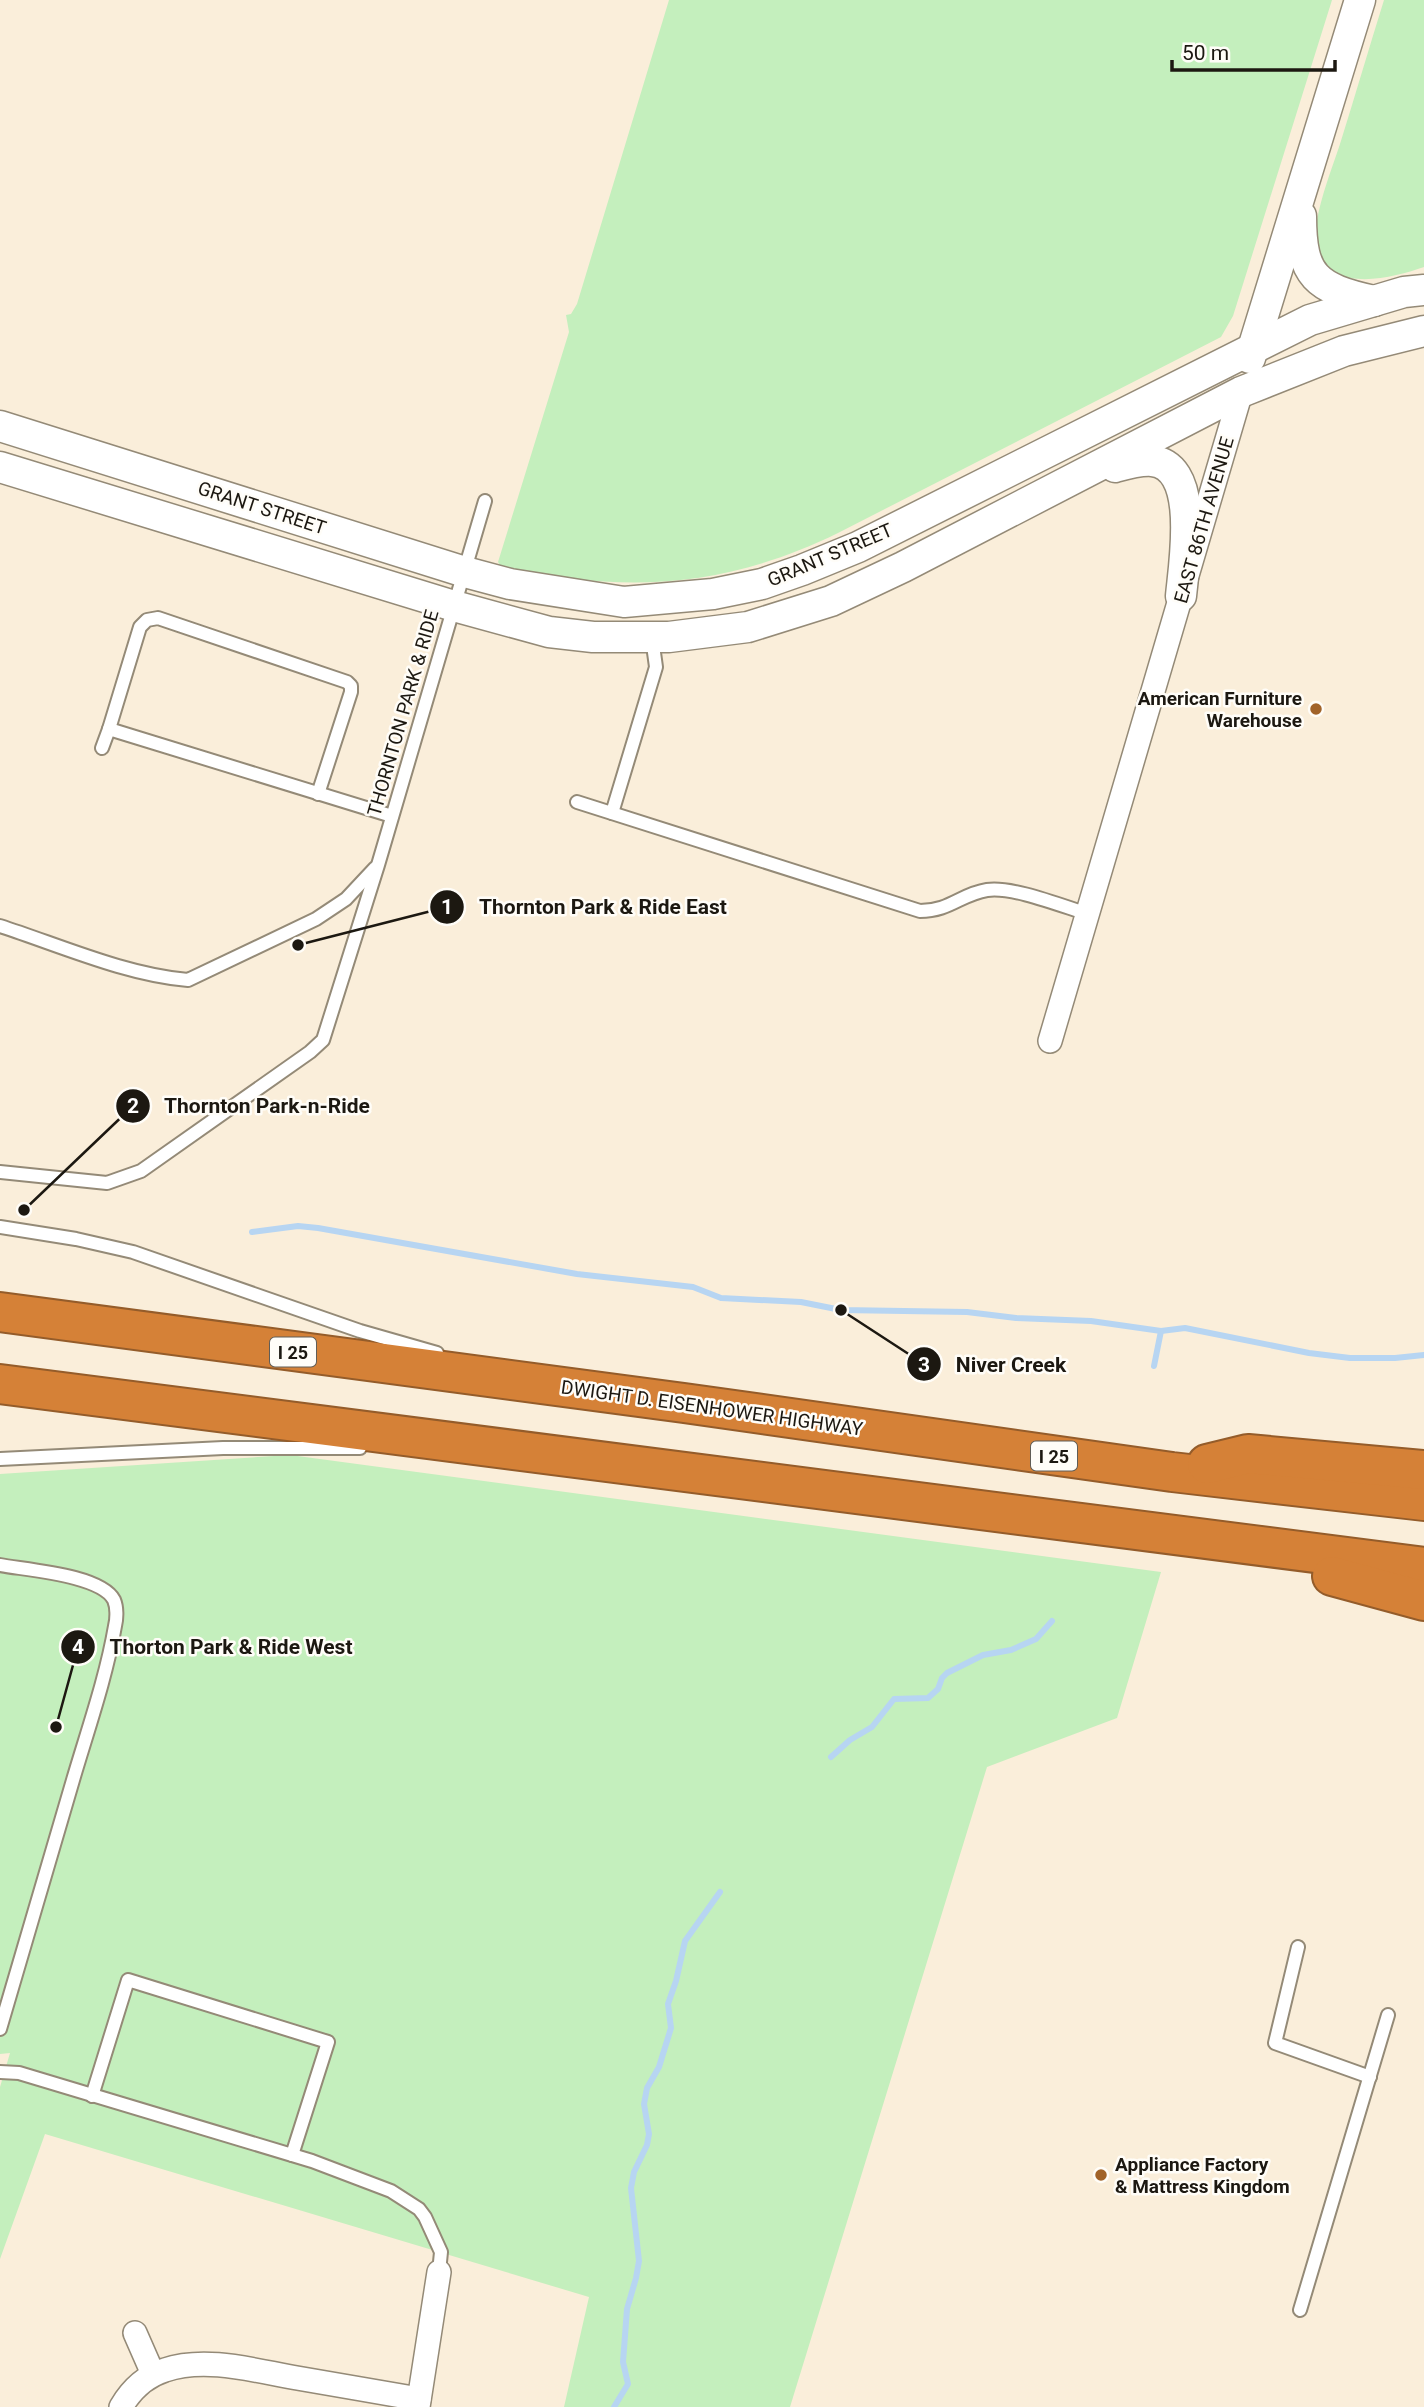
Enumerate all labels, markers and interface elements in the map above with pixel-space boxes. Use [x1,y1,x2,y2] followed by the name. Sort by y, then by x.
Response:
[1172,28,1335,72] scale bar
[1182,41,1229,65] text: 50 m
[1169,434,1239,606] street label: EAST 86TH AVENUE
[195,476,329,540] street label: GRANT STREET
[764,518,896,592] street label: GRANT STREET
[363,607,444,819] street label: THORNTON PARK & RIDE
[1138,687,1302,732] place label: American Furniture Warehouse
[1308,701,1324,717] marker: American Furniture Warehouse
[430,886,741,928] callout: Thornton Park & Ride East
[441,895,453,919] text: 1
[479,895,727,919] text: Thornton Park & Ride East
[115,1085,384,1127] callout: Thornton Park-n-Ride
[127,1094,139,1118] text: 2
[164,1094,370,1118] text: Thornton Park-n-Ride
[270,1338,316,1366] road number: I 25
[907,1343,1080,1385] callout: Niver Creek
[918,1353,930,1377] text: 3
[956,1353,1067,1377] text: Niver Creek
[560,1375,865,1441] street label: DWIGHT D. EISENHOWER HIGHWAY
[1031,1442,1077,1470] road number: I 25
[60,1626,366,1668] callout: Thorton Park & Ride West
[72,1635,84,1659] text: 4
[109,1635,353,1659] text: Thorton Park & Ride West
[1115,2153,1290,2198] place label: Appliance Factory & Mattress Kingdom
[1093,2167,1109,2183] marker: Appliance Factory & Mattress Kingdom

